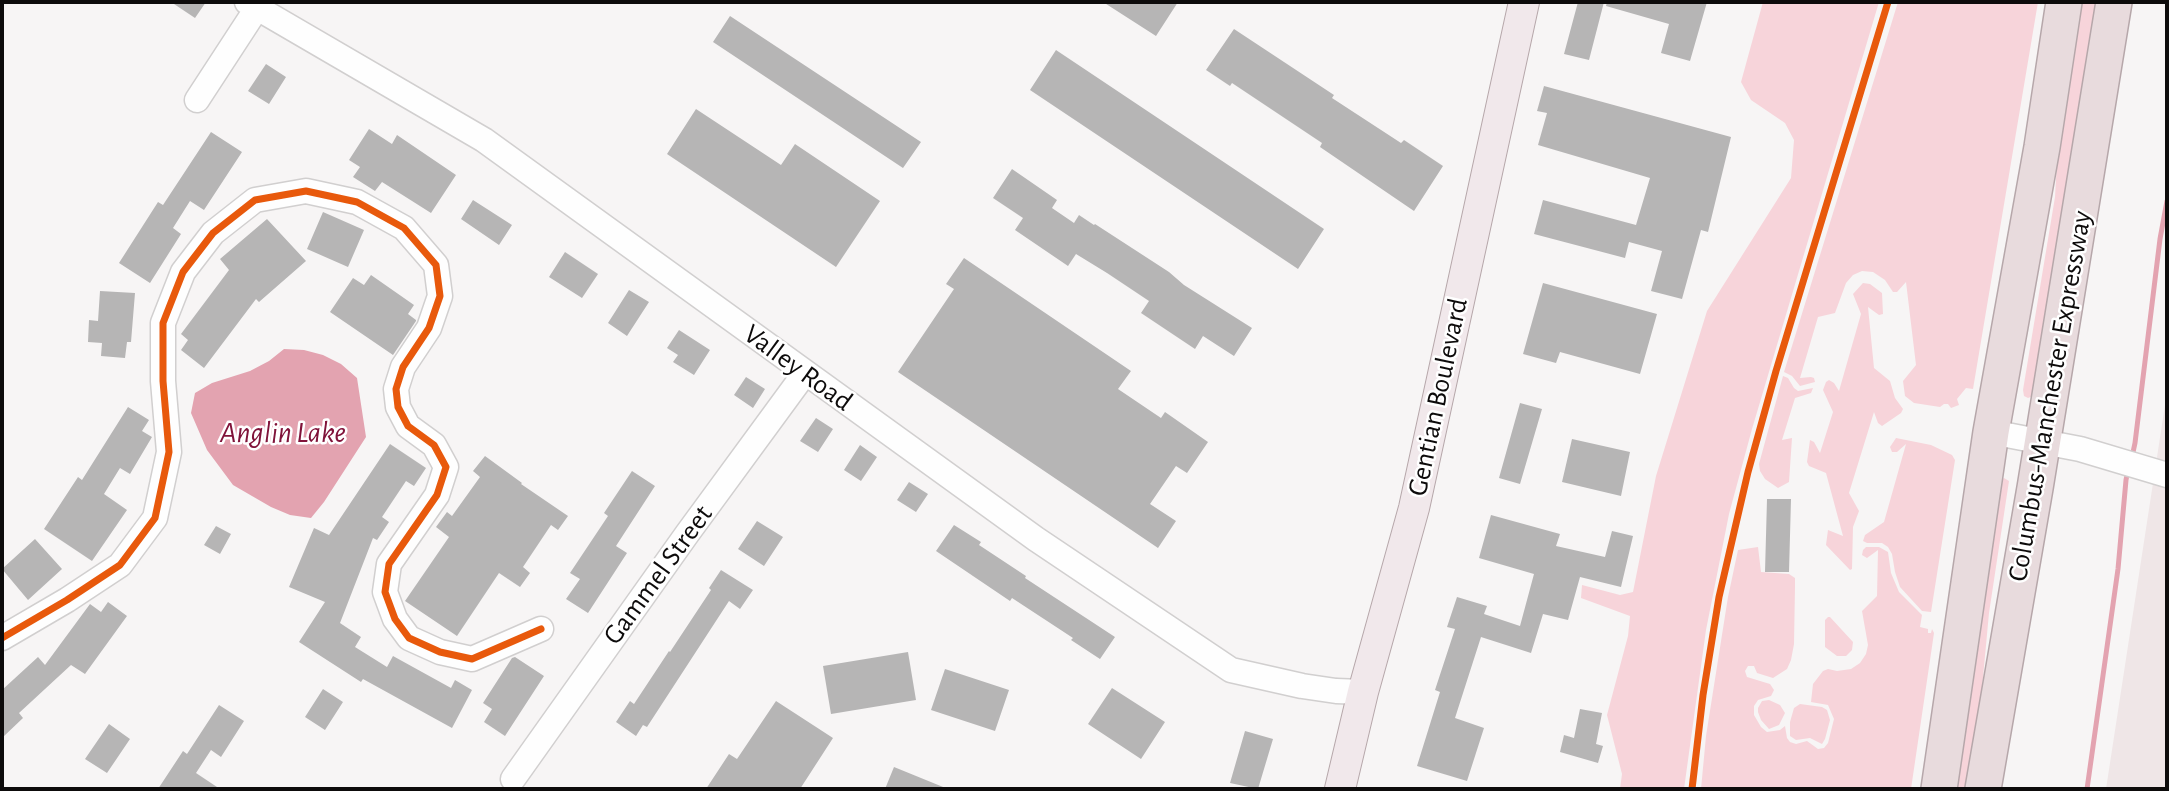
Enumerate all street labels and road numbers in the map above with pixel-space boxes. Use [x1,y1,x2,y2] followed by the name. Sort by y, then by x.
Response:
[2001,208,2099,584] street label: Columbus-Manchester Expressway
[1401,295,1475,499] street label: Gentian Boulevard
[737,317,859,419] street label: Valley Road
[596,499,720,651] street label: Gammel Street

